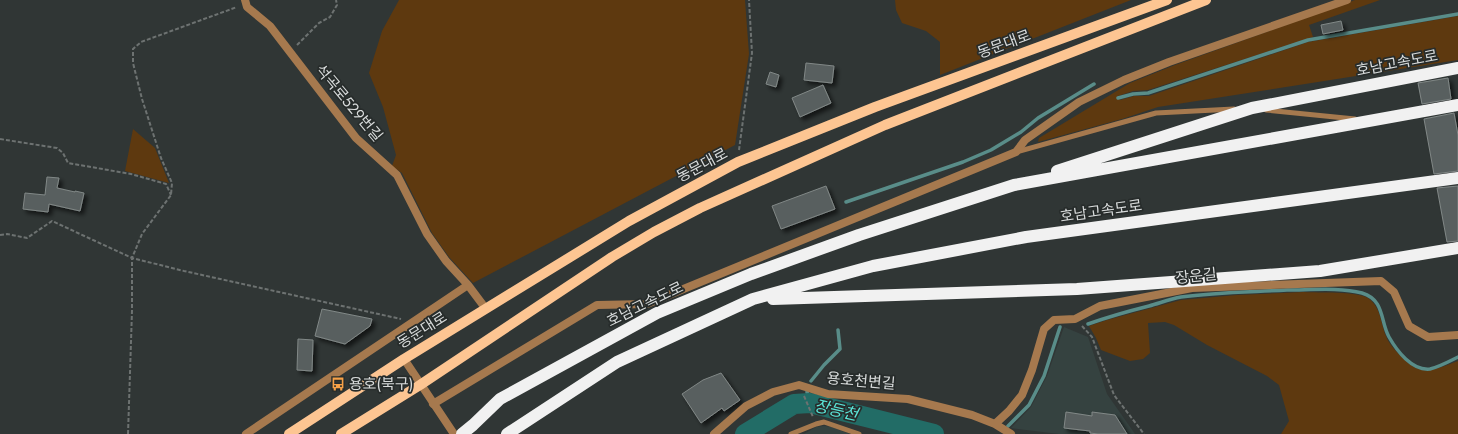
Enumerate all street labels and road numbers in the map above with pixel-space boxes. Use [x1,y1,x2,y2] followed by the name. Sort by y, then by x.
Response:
[974,24,1034,64] street label: 동문대로
[1354,44,1440,82] street label: 호남고속도로
[310,60,388,146] street label: 석곡로529번길
[672,142,732,188] street label: 동문대로
[1058,194,1144,228] street label: 호남고속도로
[1174,263,1218,289] street label: 장운길
[603,276,687,332] street label: 호남고속도로
[393,306,451,354] street label: 동문대로
[826,367,896,395] street label: 용호천변길

